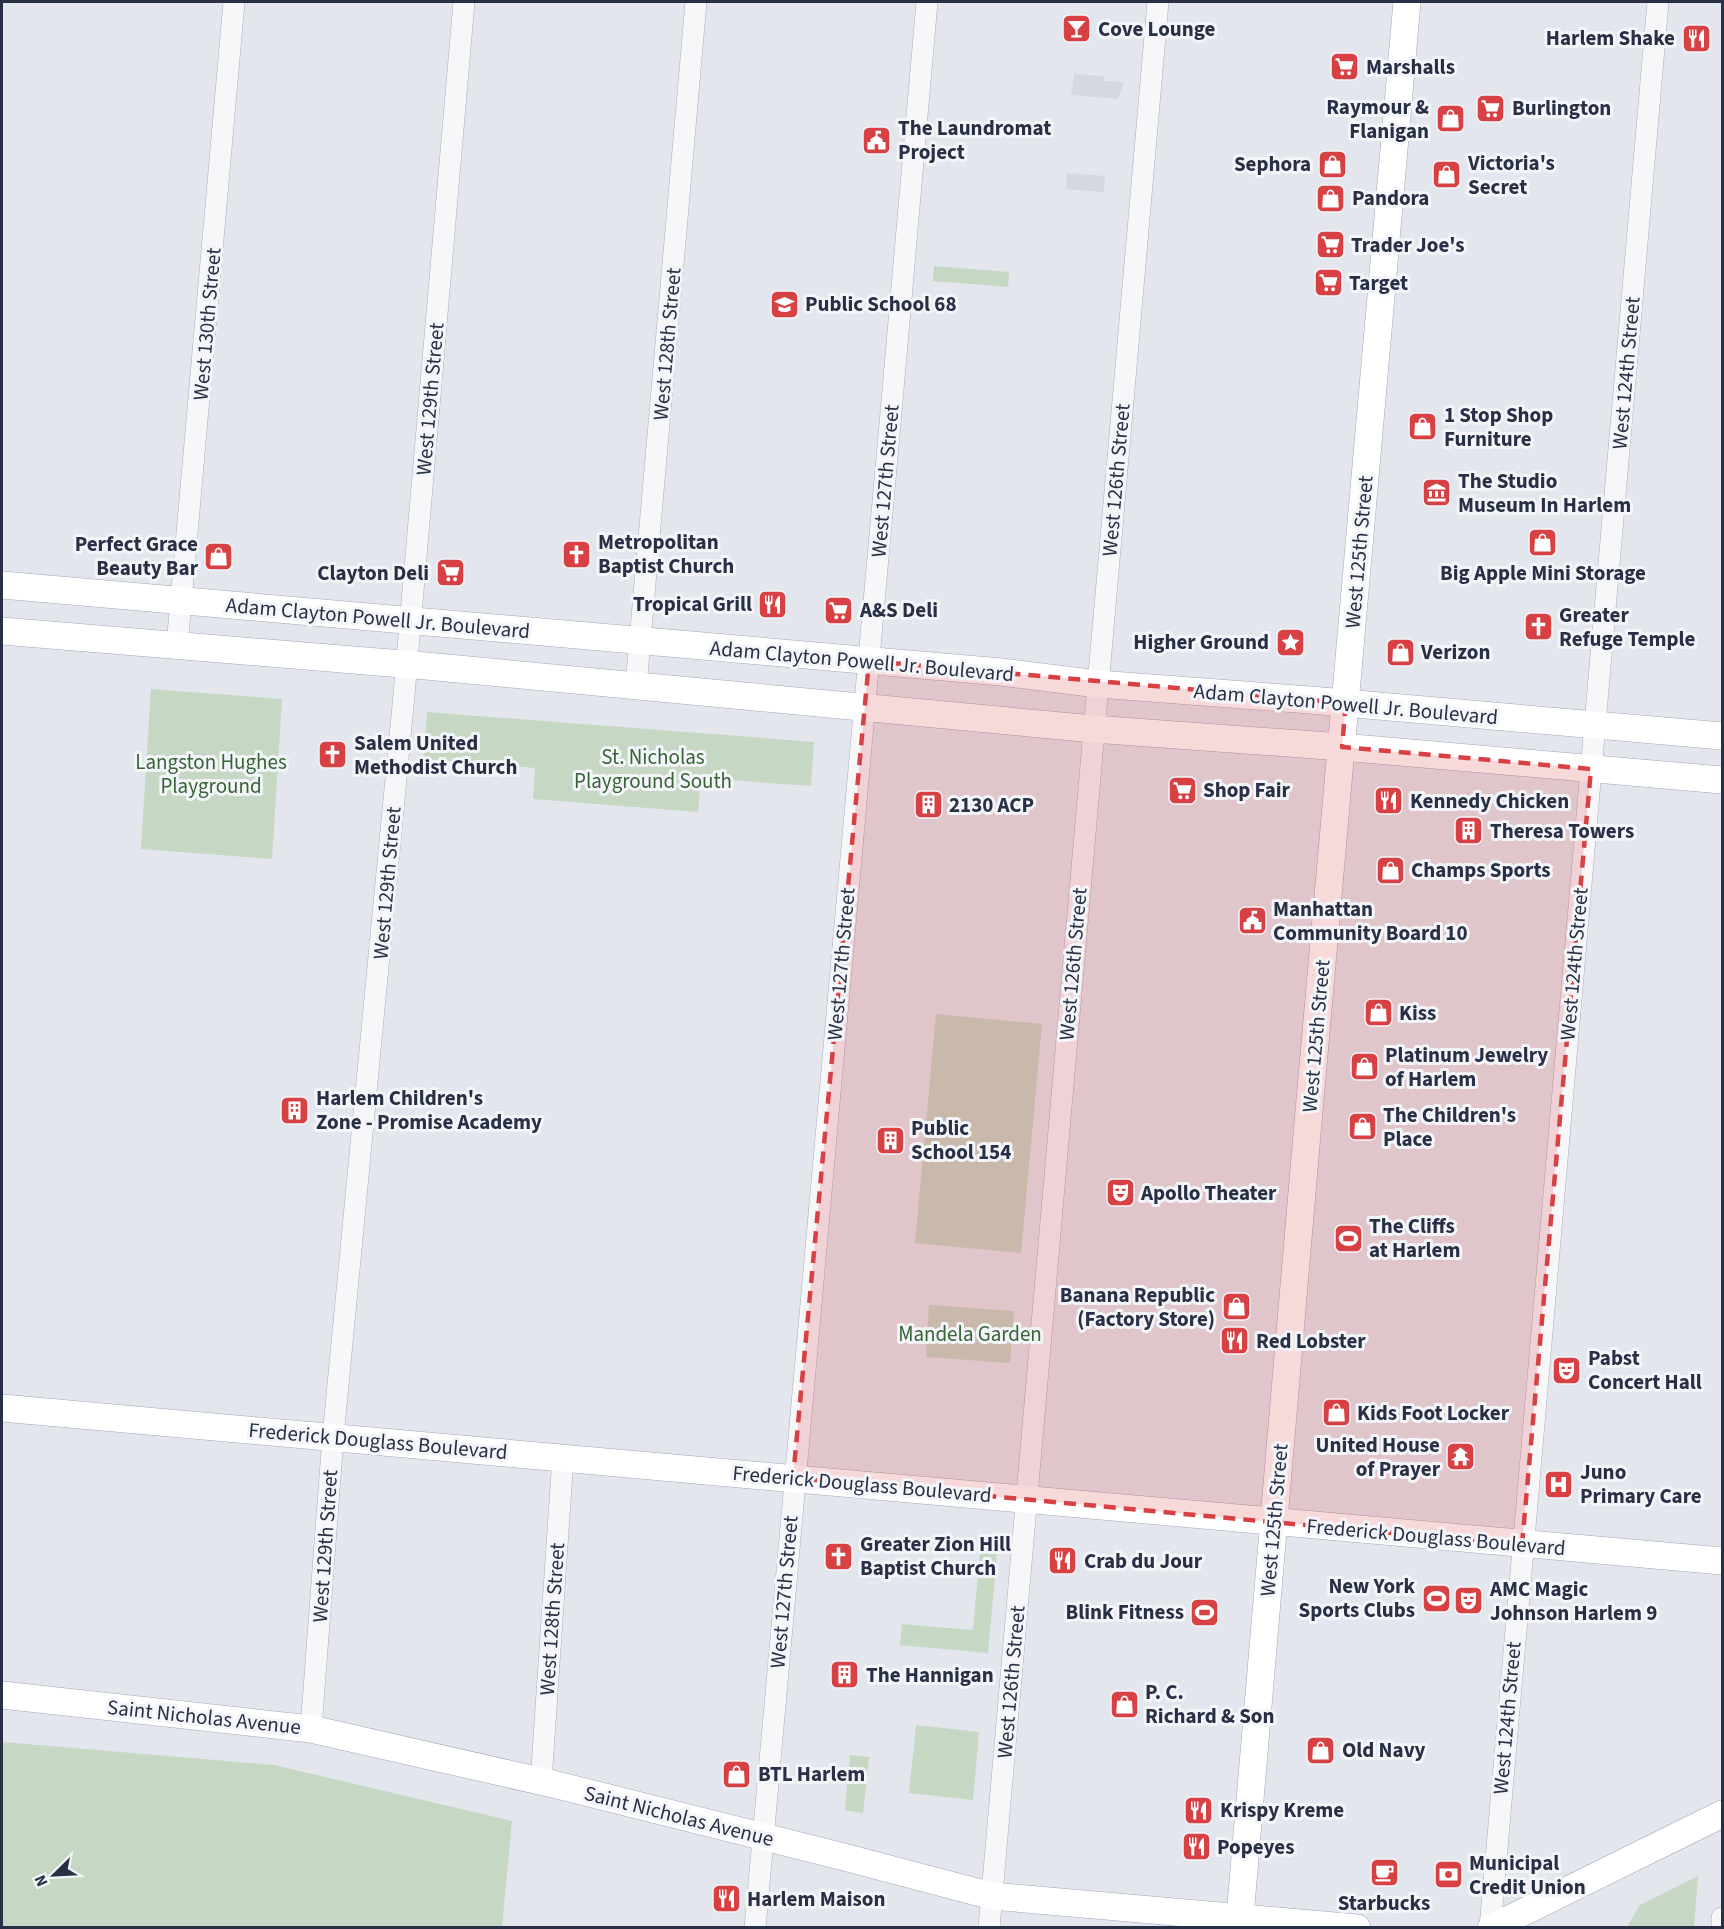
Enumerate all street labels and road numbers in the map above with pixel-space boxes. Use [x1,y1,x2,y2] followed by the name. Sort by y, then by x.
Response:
[185,246,229,402] street label: West 130th Street
[645,266,689,422] street label: West 128th Street
[1604,295,1648,451] street label: West 124th Street
[408,321,452,477] street label: West 129th Street
[1094,402,1138,558] street label: West 126th Street
[863,403,907,559] street label: West 127th Street
[1337,474,1381,630] street label: West 125th Street
[225,590,531,646] street label: Adam Clayton Powell Jr. Boulevard
[709,633,1015,689] street label: Adam Clayton Powell Jr. Boulevard
[1193,676,1499,732] street label: Adam Clayton Powell Jr. Boulevard
[365,805,409,961] street label: West 129th Street
[819,886,863,1042] street label: West 127th Street
[1051,886,1095,1042] street label: West 126th Street
[1552,886,1596,1042] street label: West 124th Street
[1294,958,1338,1114] street label: West 125th Street
[247,1415,509,1467] street label: Frederick Douglass Boulevard
[1252,1442,1296,1598] street label: West 125th Street
[731,1458,993,1510] street label: Frederick Douglass Boulevard
[305,1469,345,1623] street label: West 129th Street
[1305,1511,1567,1563] street label: Frederick Douglass Boulevard
[762,1514,806,1670] street label: West 127th Street
[532,1542,572,1696] street label: West 128th Street
[989,1604,1033,1760] street label: West 126th Street
[1485,1640,1529,1796] street label: West 124th Street
[106,1692,302,1742] street label: Saint Nicholas Avenue
[581,1778,777,1854] street label: Saint Nicholas Avenue

